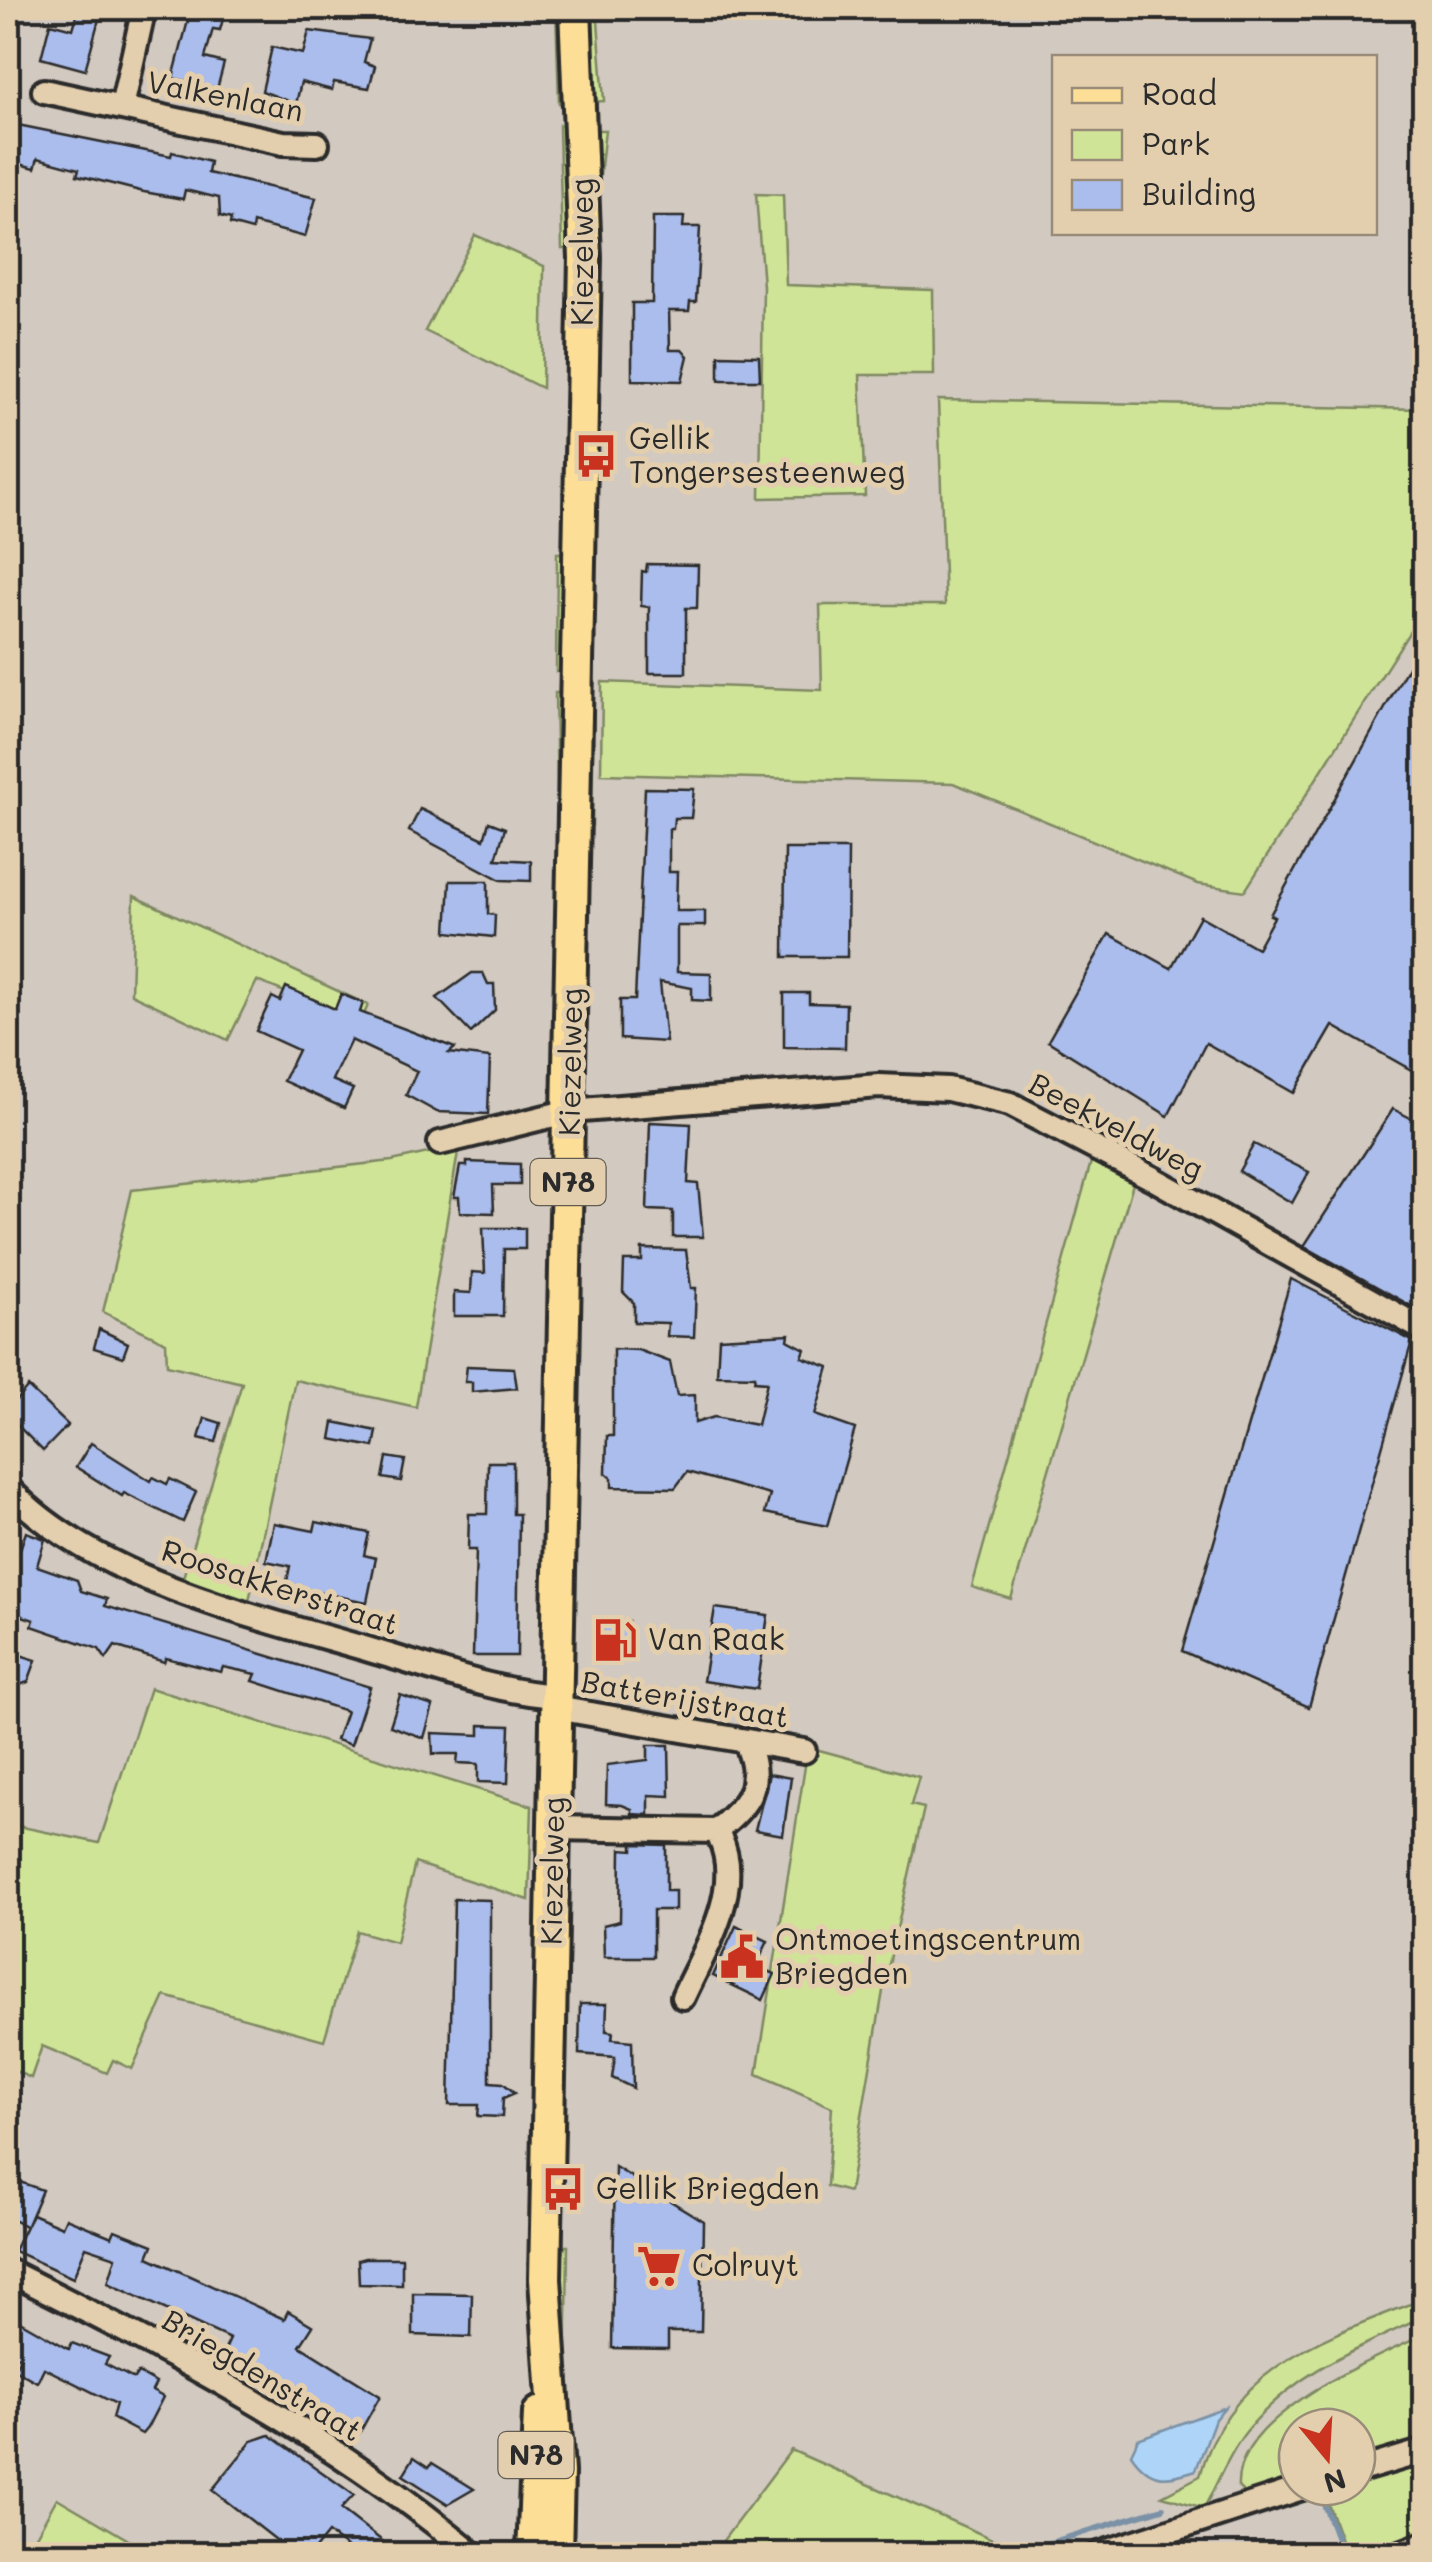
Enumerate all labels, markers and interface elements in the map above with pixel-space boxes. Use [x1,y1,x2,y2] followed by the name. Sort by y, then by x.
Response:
[1052,55,1377,235] legend
[144,60,307,130] street label: Valkenlaan
[1142,73,1217,113] text: Road
[1142,123,1210,163] text: Park
[1142,173,1256,213] text: Building
[561,178,601,326] street label: Kiezelweg
[629,417,905,491] place label: Gellik Tongersesteenweg
[572,432,620,480] bus stop icon: Gellik Tongersesteenweg
[548,988,590,1136] street label: Kiezelweg
[1023,1063,1211,1188] street label: Beekveldweg
[530,1159,606,1205] road number: N78
[157,1529,404,1643] street label: Roosakkerstraat
[591,1616,639,1664] fuel station icon: Van Raak
[648,1618,785,1658] place label: Van Raak
[578,1660,792,1736] street label: Batterijstraat
[530,1797,572,1945] street label: Kiezelweg
[775,1918,1081,1992] place label: Ontmoetingscentrum Briegden
[718,1933,766,1981] public building icon: Ontmoetingscentrum Briegden
[539,2165,587,2213] bus stop icon: Gellik Briegden
[596,2167,820,2207] place label: Gellik Briegden
[635,2242,683,2290] supermarket icon: Colruyt
[692,2244,799,2284] place label: Colruyt
[156,2299,370,2450] street label: Briegdenstraat
[1277,2407,1377,2507] north arrow
[498,2432,574,2478] road number: N78
[1319,2461,1351,2502] text: N

